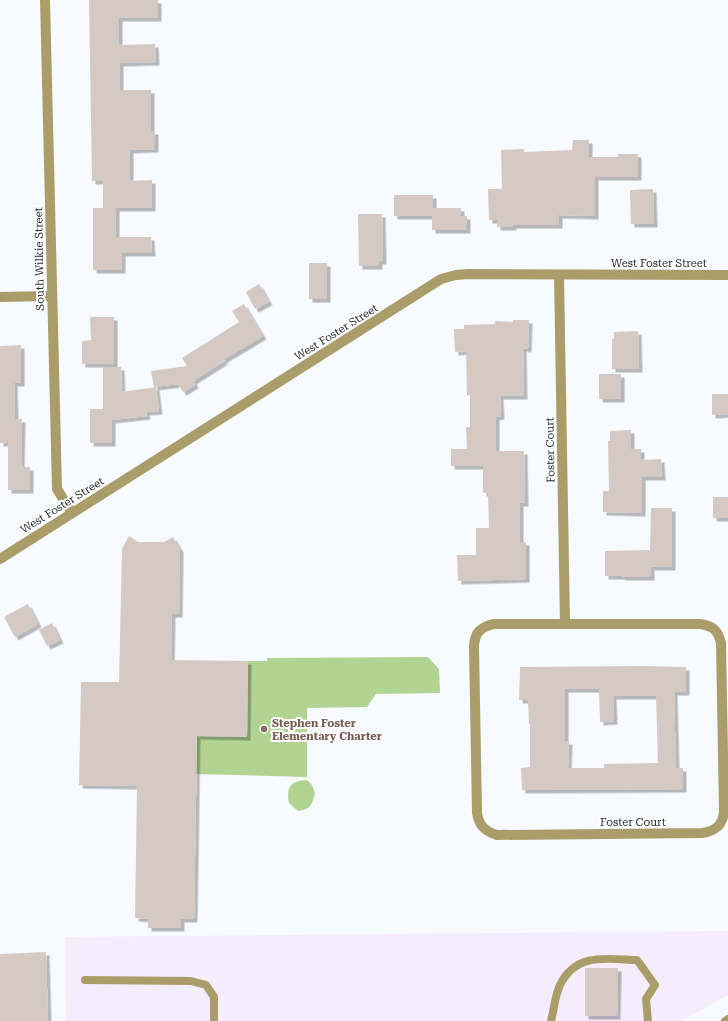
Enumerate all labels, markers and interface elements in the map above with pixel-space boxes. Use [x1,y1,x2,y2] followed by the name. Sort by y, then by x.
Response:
[32,207,47,311] street label: South Wilkie Street
[611,257,707,270] street label: West Foster Street
[292,302,380,363] street label: West Foster Street
[543,417,558,483] street label: Foster Court
[18,475,106,536] street label: West Foster Street
[272,717,382,743] place label: Stephen Foster Elementary Charter
[259,724,269,734] marker: Stephen Foster Elementary Charter
[600,816,666,829] street label: Foster Court

